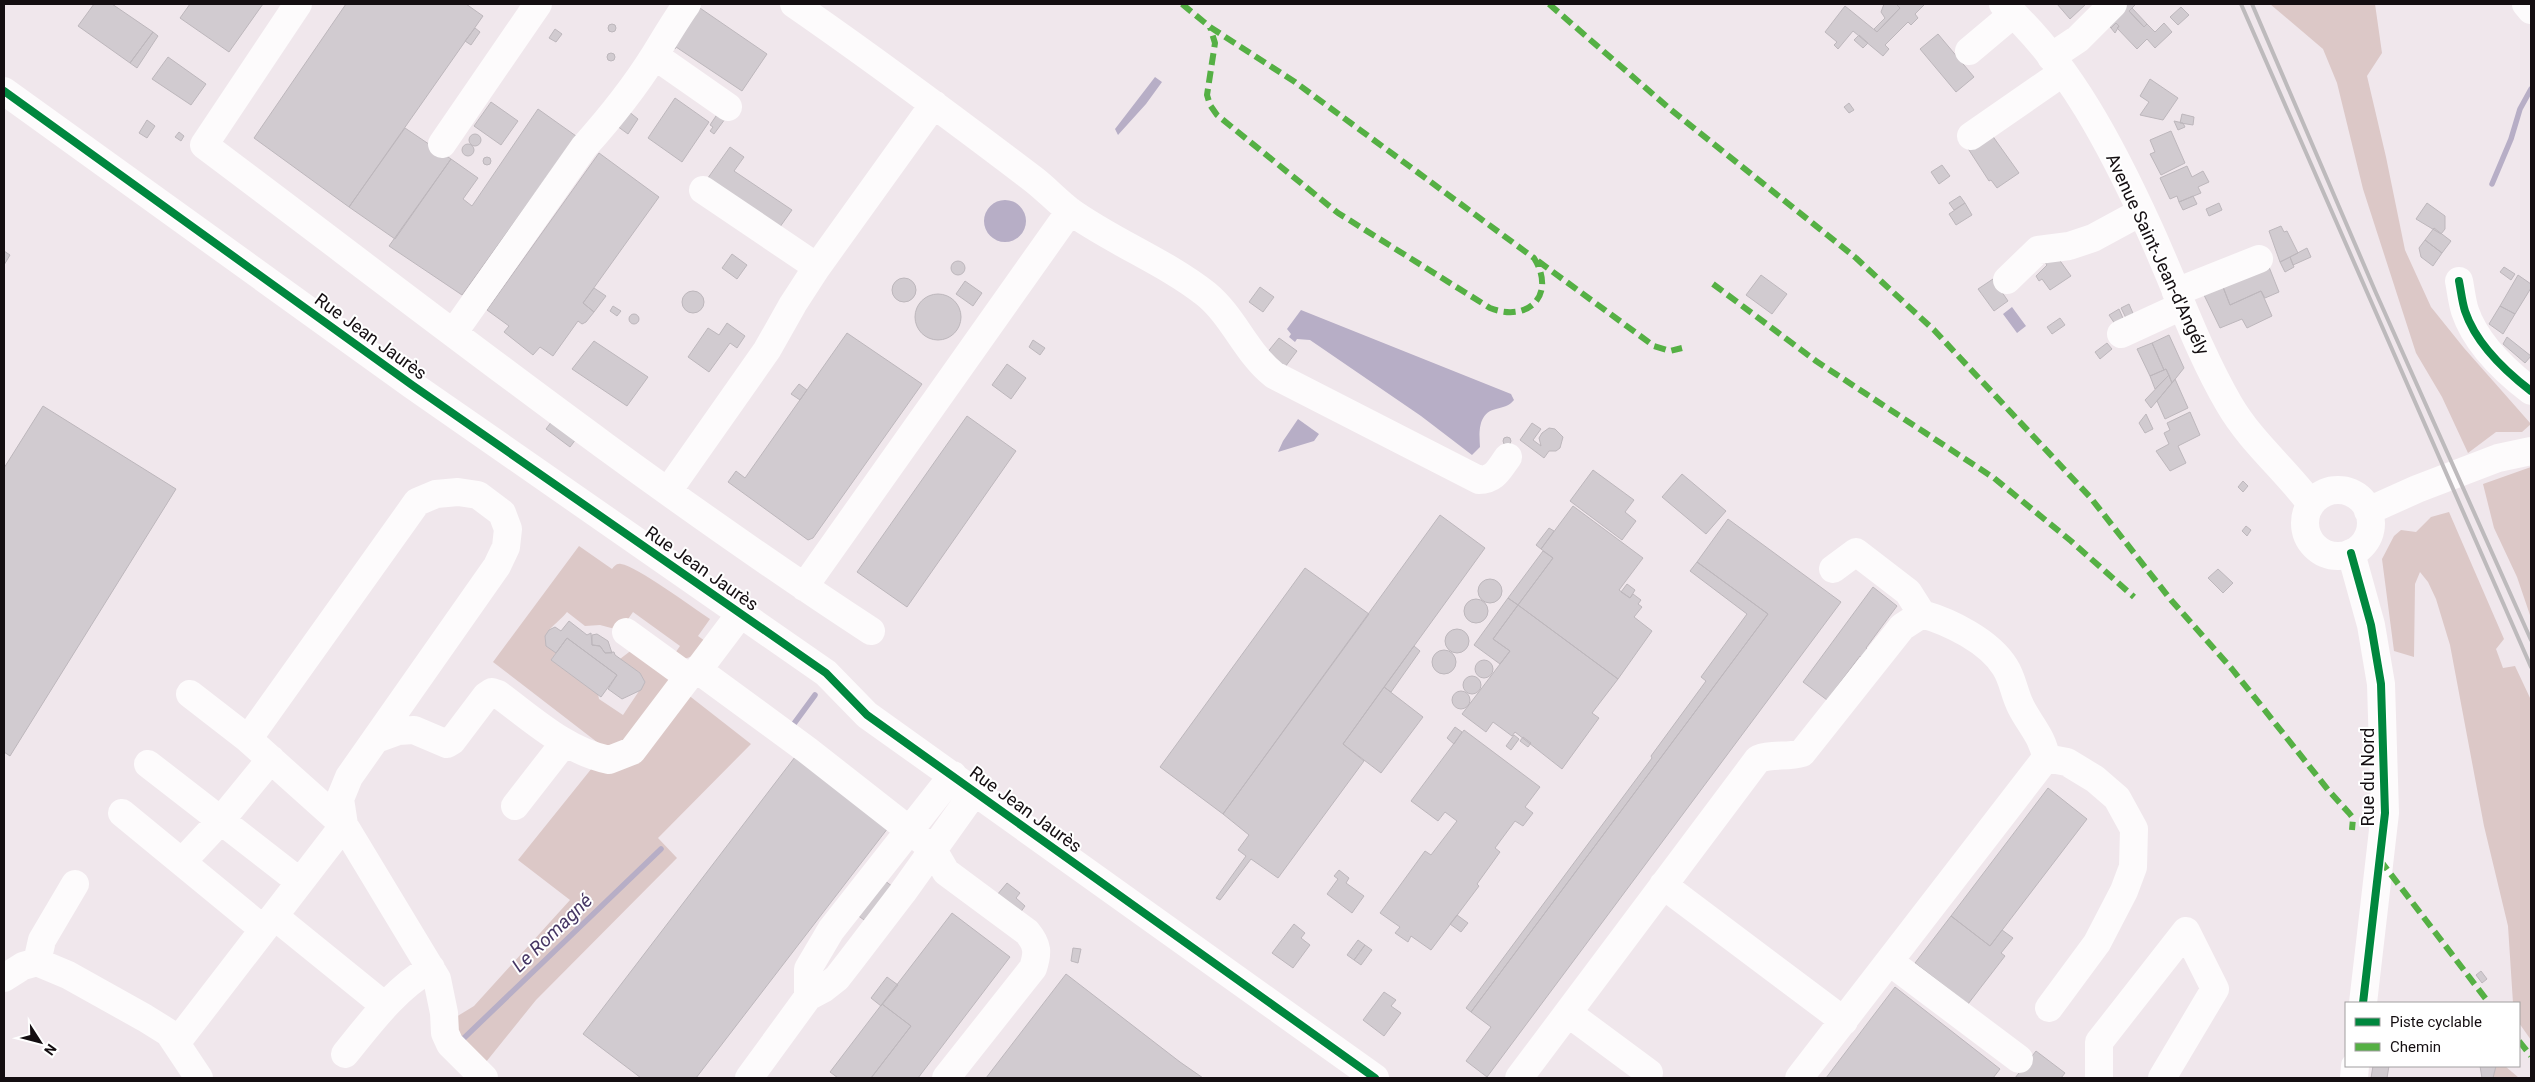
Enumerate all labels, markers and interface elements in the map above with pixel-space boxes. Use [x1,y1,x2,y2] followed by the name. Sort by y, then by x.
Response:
[2102,150,2214,358] street label: Avenue Saint-Jean-d'Angély
[311,288,431,384] street label: Rue Jean Jaurès
[641,521,763,615] street label: Rue Jean Jaurès
[2357,728,2378,826] street label: Rue du Nord
[966,761,1086,857] street label: Rue Jean Jaurès
[507,889,597,977] water label: Le Romagné
[2345,1002,2520,1067] legend
[2390,1013,2482,1031] text: Piste cyclable
[15,1017,65,1067] north arrow
[2390,1038,2441,1056] text: Chemin
[41,1041,60,1058] text: N

